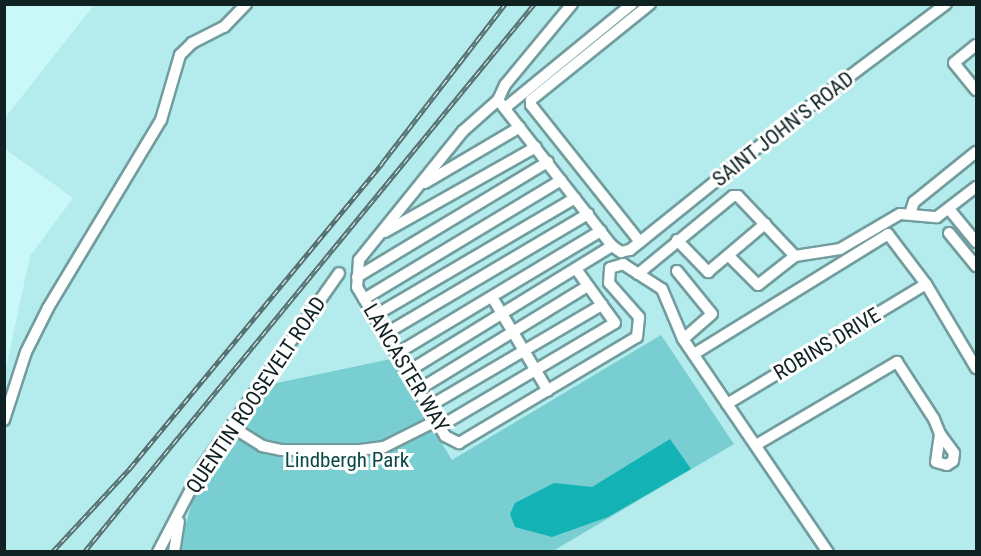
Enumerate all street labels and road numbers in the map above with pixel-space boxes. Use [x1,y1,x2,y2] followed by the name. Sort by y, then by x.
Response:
[707,66,859,192] street label: SAINT JOHN'S ROAD
[181,292,331,498] street label: QUENTIN ROOSEVELT ROAD
[358,299,454,437] street label: LANCASTER WAY
[769,302,885,386] street label: ROBINS DRIVE

